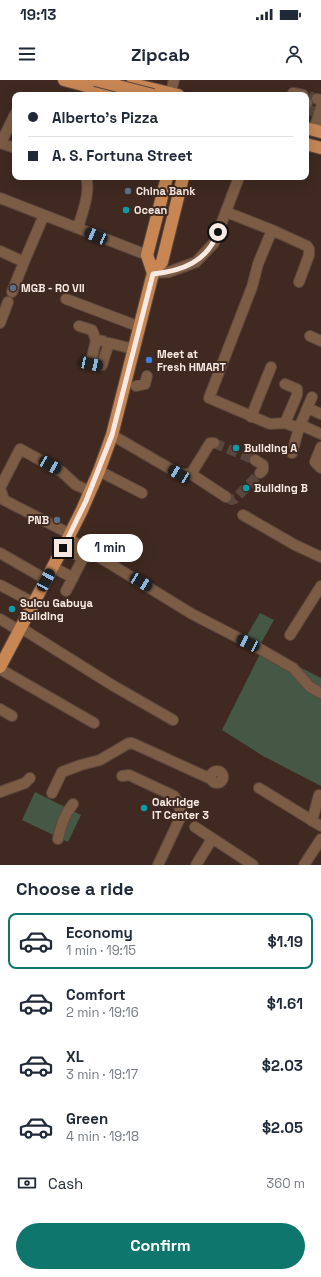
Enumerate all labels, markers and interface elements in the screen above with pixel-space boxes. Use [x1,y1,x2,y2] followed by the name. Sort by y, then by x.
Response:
[20,5,56,24] text: 19:13
[16,43,38,65] icon: menu
[131,43,190,66] text: Zipcab
[283,43,305,65] icon: person
[52,108,158,127] text: Alberto's Pizza
[52,146,193,165] text: A. S. Fortuna Street
[136,184,196,198] place label: China Bank
[123,186,133,196] marker: China Bank
[134,203,168,217] place label: Ocean
[121,205,131,215] marker: Ocean
[209,223,227,241] route start
[83,226,109,246] car
[21,281,85,295] place label: MGB - RO VII
[8,283,18,293] marker: MGB - RO VII
[157,347,226,374] place label: Meet at Fresh HMART
[144,355,154,365] marker: Meet at Fresh HMART
[78,356,104,372] car
[244,441,297,455] place label: Building A
[231,443,241,453] marker: Building A
[37,454,63,476] car
[166,463,192,485] car
[254,481,308,495] place label: Building B
[241,483,251,493] marker: Building B
[28,513,49,527] place label: PNB
[52,515,62,525] marker: PNB
[77,534,143,562] callout: 1 min
[54,539,72,557] route end
[94,539,126,556] text: 1 min
[35,567,57,593] car
[128,571,154,593] car
[20,596,94,623] place label: Suicu Gabuya Building
[7,604,17,614] marker: Suicu Gabuya Building
[235,632,261,654] car
[152,795,209,822] place label: Oakridge IT Center 3
[139,803,149,813] marker: Oakridge IT Center 3
[16,877,134,900] text: Choose a ride
[18,923,54,959] icon: car
[66,923,133,942] text: Economy
[267,932,303,951] text: $1.19
[66,942,136,959] text: 1 min · 19:15
[18,985,54,1021] icon: car
[66,985,126,1004] text: Comfort
[267,994,303,1013] text: $1.61
[66,1004,139,1021] text: 2 min · 19:16
[18,1047,54,1083] icon: car
[66,1047,84,1066] text: XL
[262,1056,303,1075] text: $2.03
[66,1066,138,1083] text: 3 min · 19:17
[18,1109,54,1145] icon: car
[66,1109,108,1128] text: Green
[262,1118,303,1137] text: $2.05
[66,1128,139,1145] text: 4 min · 19:18
[16,1172,38,1194] icon: cash
[48,1174,83,1193] text: Cash
[266,1175,305,1192] text: 360 m
[16,1223,305,1269] button: Confirm

